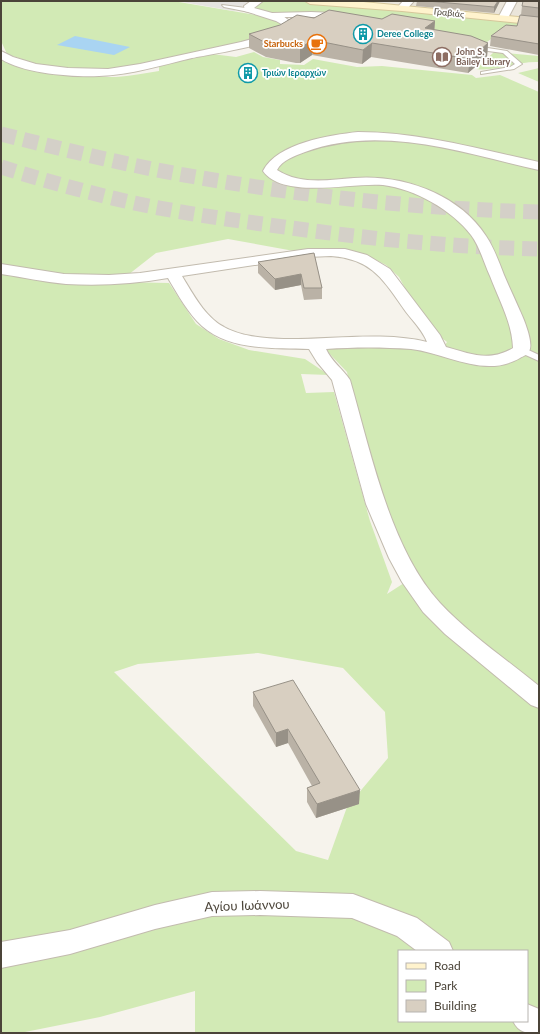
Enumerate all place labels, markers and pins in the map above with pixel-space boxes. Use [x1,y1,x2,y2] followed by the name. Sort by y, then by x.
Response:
[352,23,374,45] building icon: Deree College
[377,28,434,39] place label: Deree College
[306,33,328,55] cafe icon: Starbucks
[264,38,303,49] place label: Starbucks
[431,46,453,68] library icon: John S. Bailey Library
[456,46,511,67] place label: John S. Bailey Library
[237,62,259,84] building icon: Τριών Ιεραρχών
[262,67,326,78] place label: Τριών Ιεραρχών

